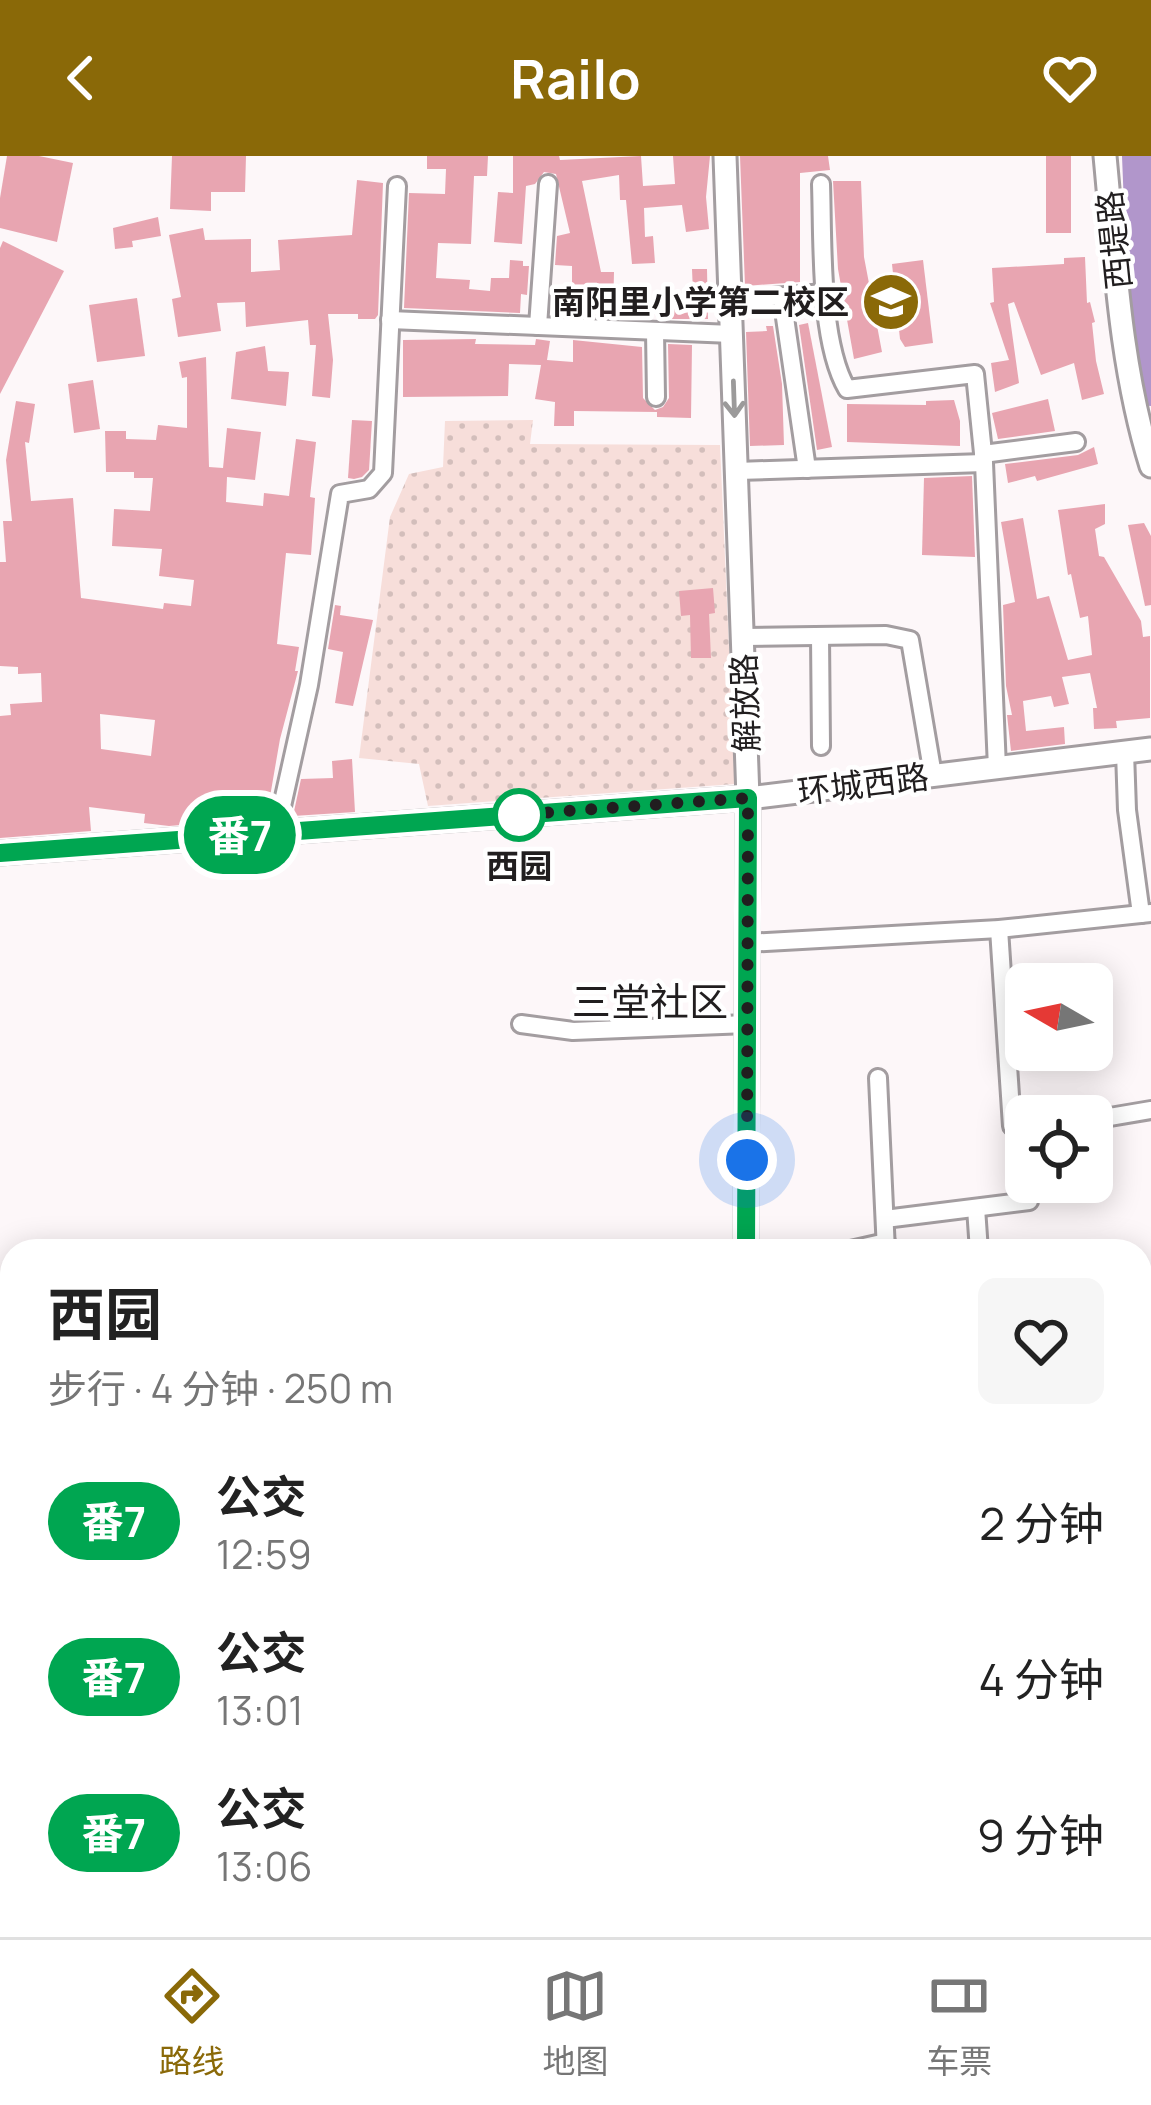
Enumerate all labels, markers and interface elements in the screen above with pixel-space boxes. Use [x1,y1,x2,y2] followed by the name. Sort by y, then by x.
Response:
[510,41,641,115] text: Railo
[48,45,114,111] icon: back
[1037,45,1103,111] icon: heart
[1086,188,1141,292] street label: 西堤路
[860,271,922,333] school or university icon: 南阳里小学第二校区
[552,279,849,324] place label: 南阳里小学第二校区
[723,379,746,418] one-way arrow
[720,653,769,753] street label: 解放路
[795,753,931,814] street label: 环城西路
[494,790,544,840] marker: 西园
[186,796,294,874] line badge: 番7
[208,806,272,864] text: 番7
[486,843,552,888] place label: 西园
[1005,963,1113,1071] north arrow
[1005,963,1113,1203] map controls
[572,974,728,1028] district label: 三堂社区
[1005,1095,1113,1203] button: locate
[717,1130,777,1190] your location
[48,1274,162,1352] text: 西园
[978,1278,1104,1404] button: heart
[48,1361,393,1415] text: 步行 · 4 分钟 · 250 m
[216,1465,306,1527] text: 公交
[82,1492,146,1550] text: 番7
[979,1492,1104,1554] text: 2 分钟
[216,1527,312,1581] text: 12:59
[216,1621,306,1683] text: 公交
[82,1648,146,1706] text: 番7
[978,1648,1104,1710] text: 4 分钟
[216,1683,303,1737] text: 13:01
[216,1777,306,1839] text: 公交
[82,1804,146,1862] text: 番7
[977,1804,1104,1866] text: 9 分钟
[216,1839,312,1893] text: 13:06
[159,1963,225,2083] tab: 路线
[542,1963,608,2083] tab: 地图
[926,1963,992,2083] tab: 车票

